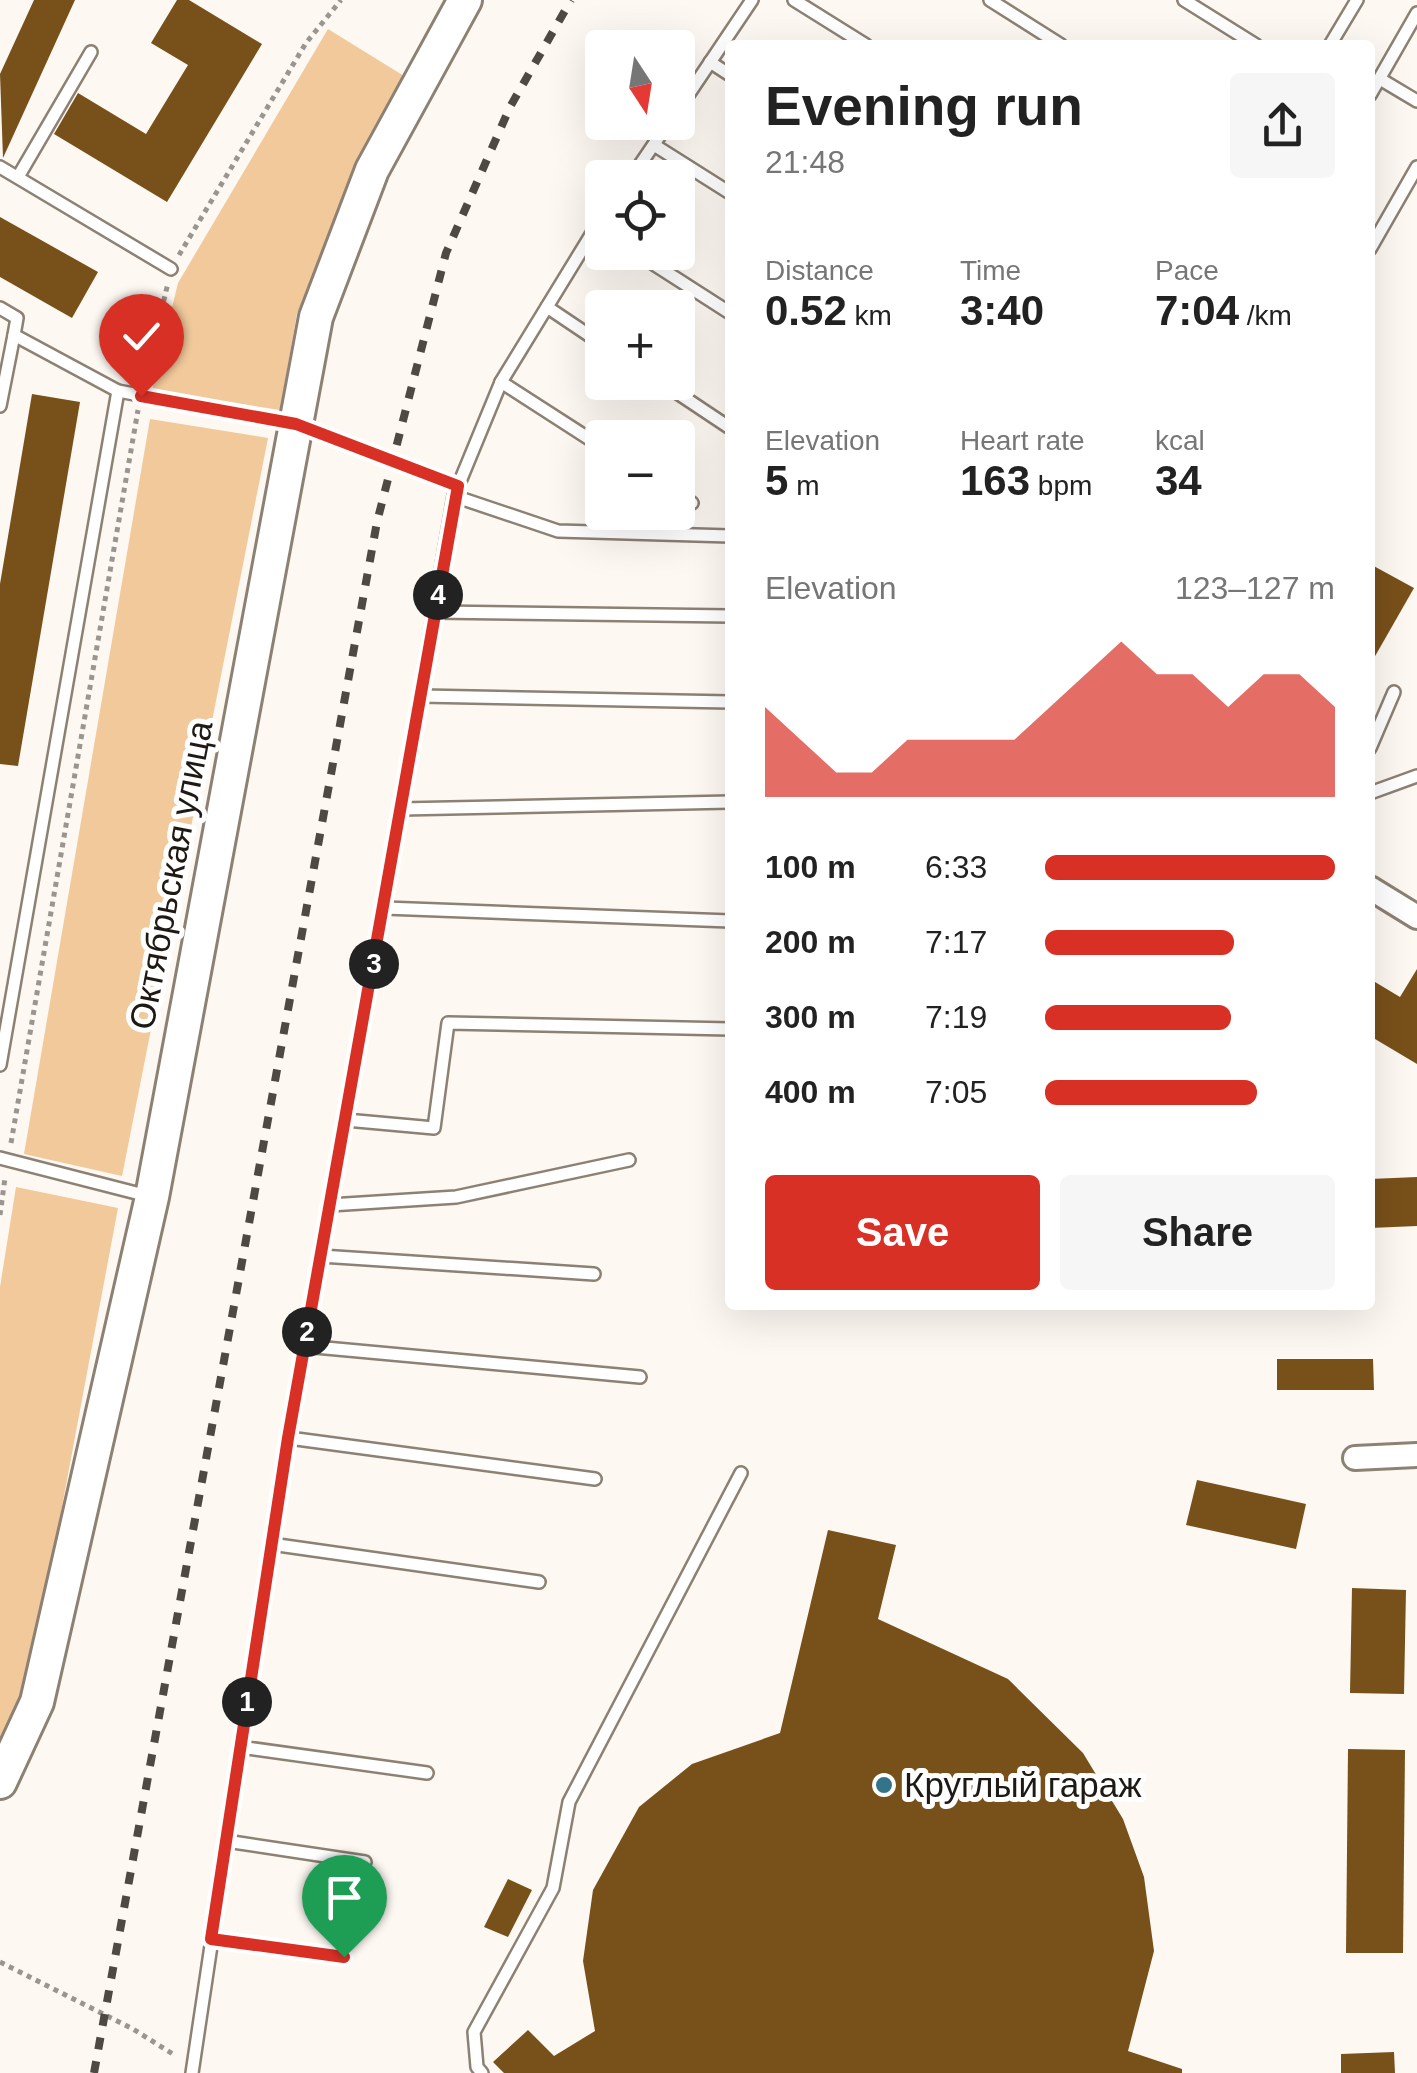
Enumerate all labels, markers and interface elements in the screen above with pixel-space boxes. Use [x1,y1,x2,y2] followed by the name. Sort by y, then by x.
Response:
[585,30,695,140] north arrow
[585,30,695,530] map controls
[1230,73,1335,178] button: share
[765,75,1083,137] text: Evening run
[765,144,845,180] text: 21:48
[585,160,695,270] button: locate
[765,255,874,286] text: Distance
[960,255,1021,286] text: Time
[1155,255,1219,286] text: Pace
[765,287,847,334] text: 0.52
[960,287,1044,334] text: 3:40
[1155,287,1239,334] text: 7:04
[585,290,695,400] button: +
[99,294,184,397] pin
[847,300,892,331] text: km
[1239,300,1292,331] text: /km
[114,309,169,364] icon: check
[585,420,695,530] button: −
[765,425,880,456] text: Elevation
[960,425,1085,456] text: Heart rate
[1155,425,1205,456] text: kcal
[765,457,788,504] text: 5
[960,457,1030,504] text: 163
[1155,457,1202,504] text: 34
[788,470,819,501] text: m
[1030,470,1092,501] text: bpm
[413,570,463,620] pin: 4
[765,570,897,606] text: Elevation
[1175,570,1335,606] text: 123–127 m
[430,579,446,610] text: 4
[121,717,220,1033] street label: Октябрьская улица
[765,849,856,885] text: 100 m
[925,849,987,885] text: 6:33
[765,924,856,960] text: 200 m
[925,924,987,960] text: 7:17
[349,939,399,989] pin: 3
[366,948,382,979] text: 3
[765,999,856,1035] text: 300 m
[925,999,987,1035] text: 7:19
[765,1074,856,1110] text: 400 m
[925,1074,987,1110] text: 7:05
[765,1175,1040,1290] button: Save
[1060,1175,1335,1290] button: Share
[282,1307,332,1357] pin: 2
[299,1316,315,1347] text: 2
[222,1677,272,1727] pin: 1
[239,1686,255,1717] text: 1
[904,1765,1142,1804] place label: Круглый гараж
[873,1774,895,1796] marker: Круглый гараж
[302,1855,387,1958] pin
[317,1870,372,1925] icon: arrive

